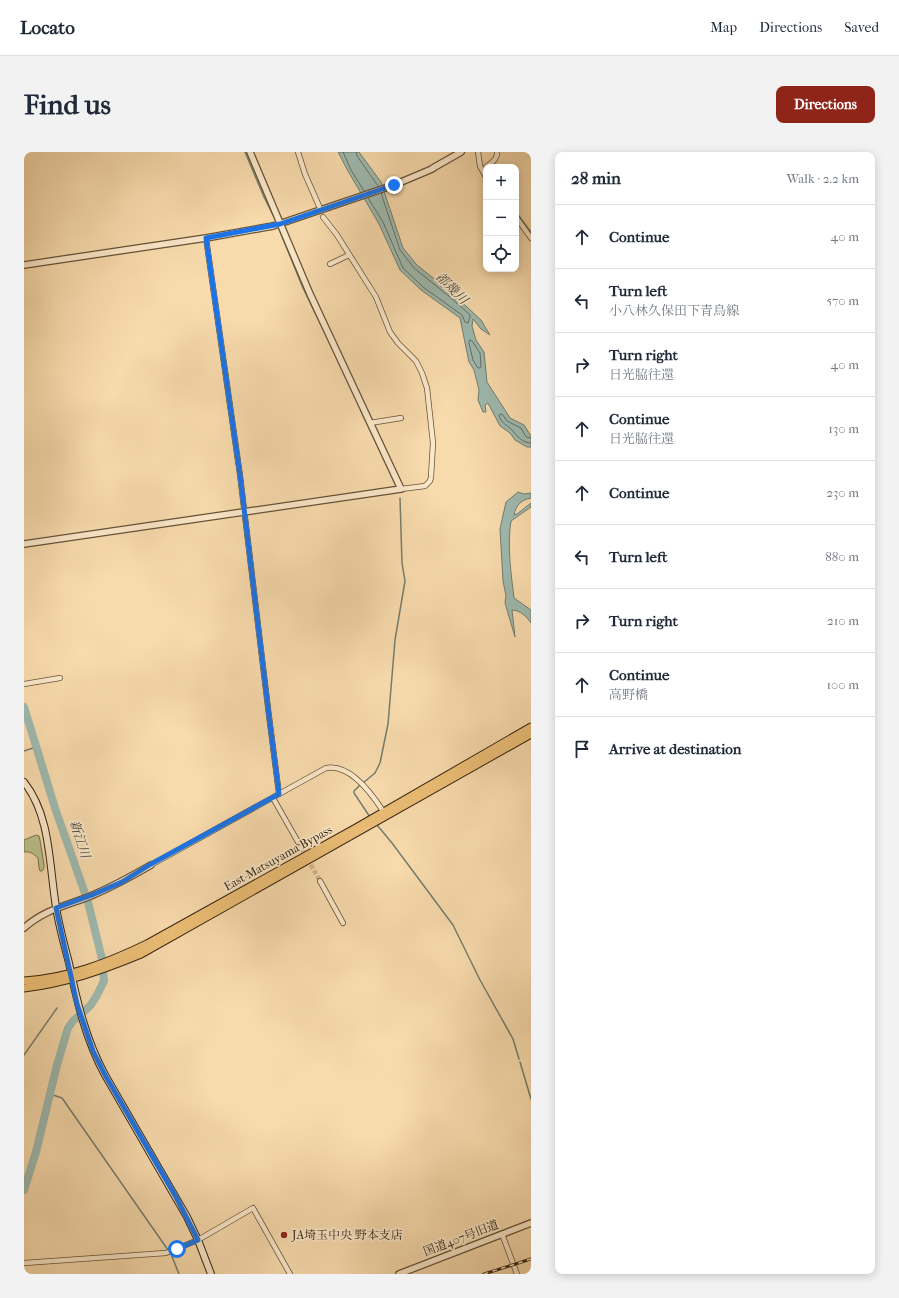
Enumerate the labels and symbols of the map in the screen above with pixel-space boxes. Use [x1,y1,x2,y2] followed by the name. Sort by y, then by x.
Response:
[385,176,403,194] route end
[433,269,473,309] water label: 都幾川
[67,818,94,862] water label: 新江川
[221,822,335,894] street label: East-Matsuyama Bypass
[421,1217,501,1259] street label: 国道407号旧道
[291,1228,403,1242] place label: JA埼玉中央 野本支店
[279,1230,289,1240] marker: JA埼玉中央 野本支店
[168,1240,186,1258] route start

